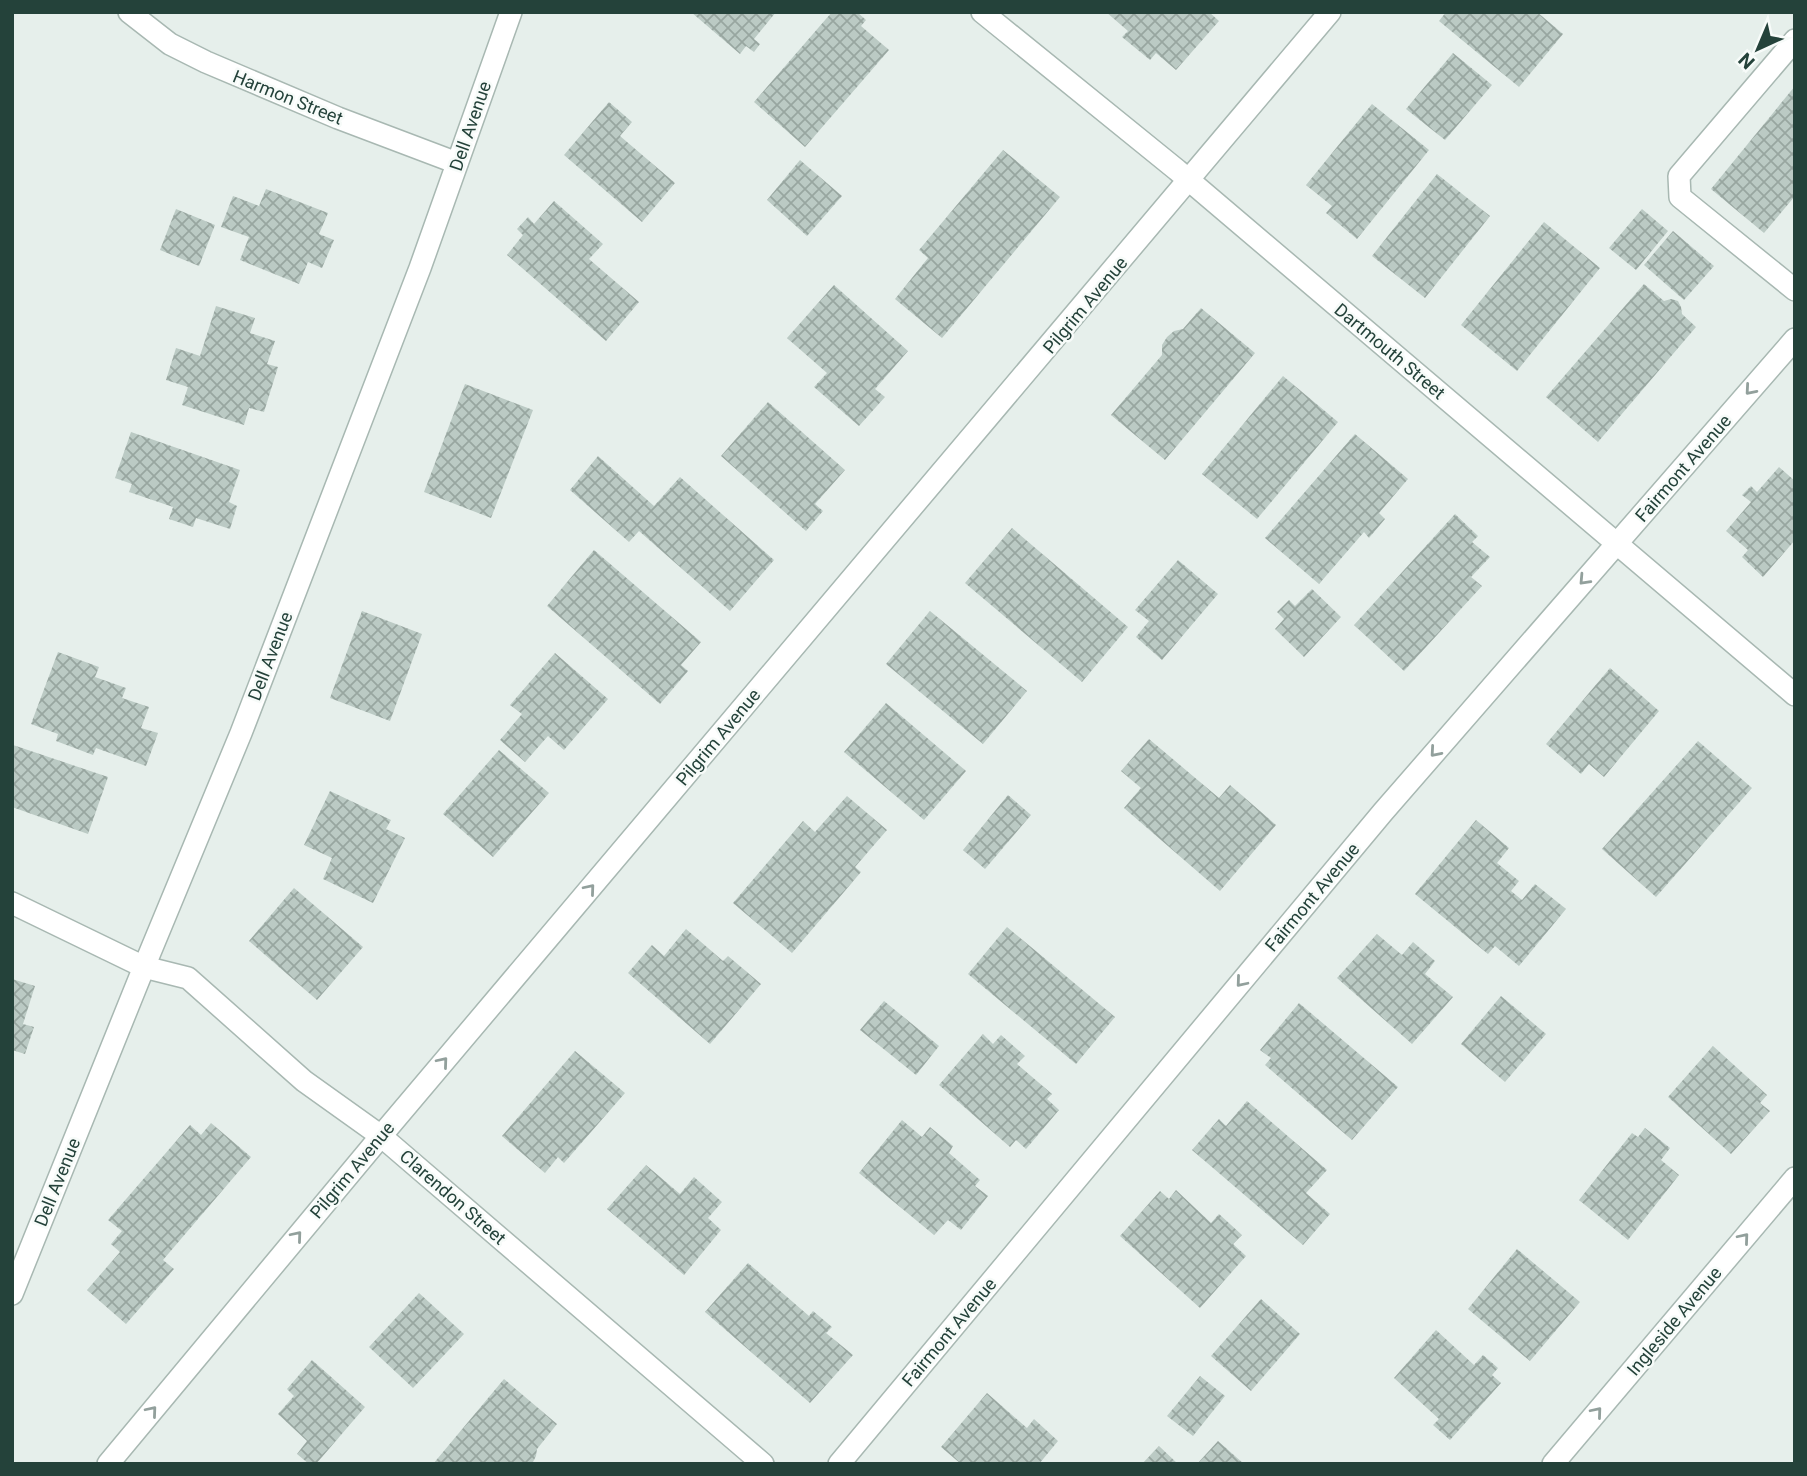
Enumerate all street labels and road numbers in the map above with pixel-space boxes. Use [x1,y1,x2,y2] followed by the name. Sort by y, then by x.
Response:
[230,65,346,129] street label: Harmon Street
[445,78,495,174] street label: Dell Avenue
[1038,252,1132,358] street label: Pilgrim Avenue
[1330,299,1450,403] street label: Dartmouth Street
[1631,410,1735,526] street label: Fairmont Avenue
[243,609,297,703] street label: Dell Avenue
[671,684,765,790] street label: Pilgrim Avenue
[1261,838,1363,956] street label: Fairmont Avenue
[305,1117,399,1223] street label: Pilgrim Avenue
[30,1135,84,1229] street label: Dell Avenue
[396,1145,510,1249] street label: Clarendon Street
[1622,1262,1726,1380] street label: Ingleside Avenue
[898,1273,1000,1391] street label: Fairmont Avenue

